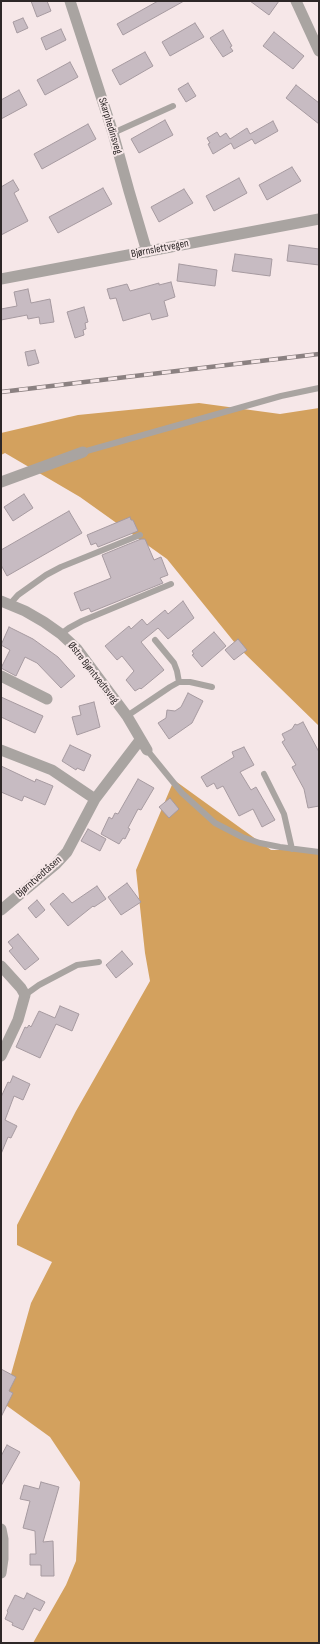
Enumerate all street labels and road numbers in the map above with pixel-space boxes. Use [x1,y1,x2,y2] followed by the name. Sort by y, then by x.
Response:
[95,96,125,156] street label: Skarphedinsveg
[130,237,190,261] street label: Bjørnslettvegen
[65,639,121,707] street label: Østre Bjøntvedtsveg
[13,853,65,901] street label: Bjørntvedtåsen

